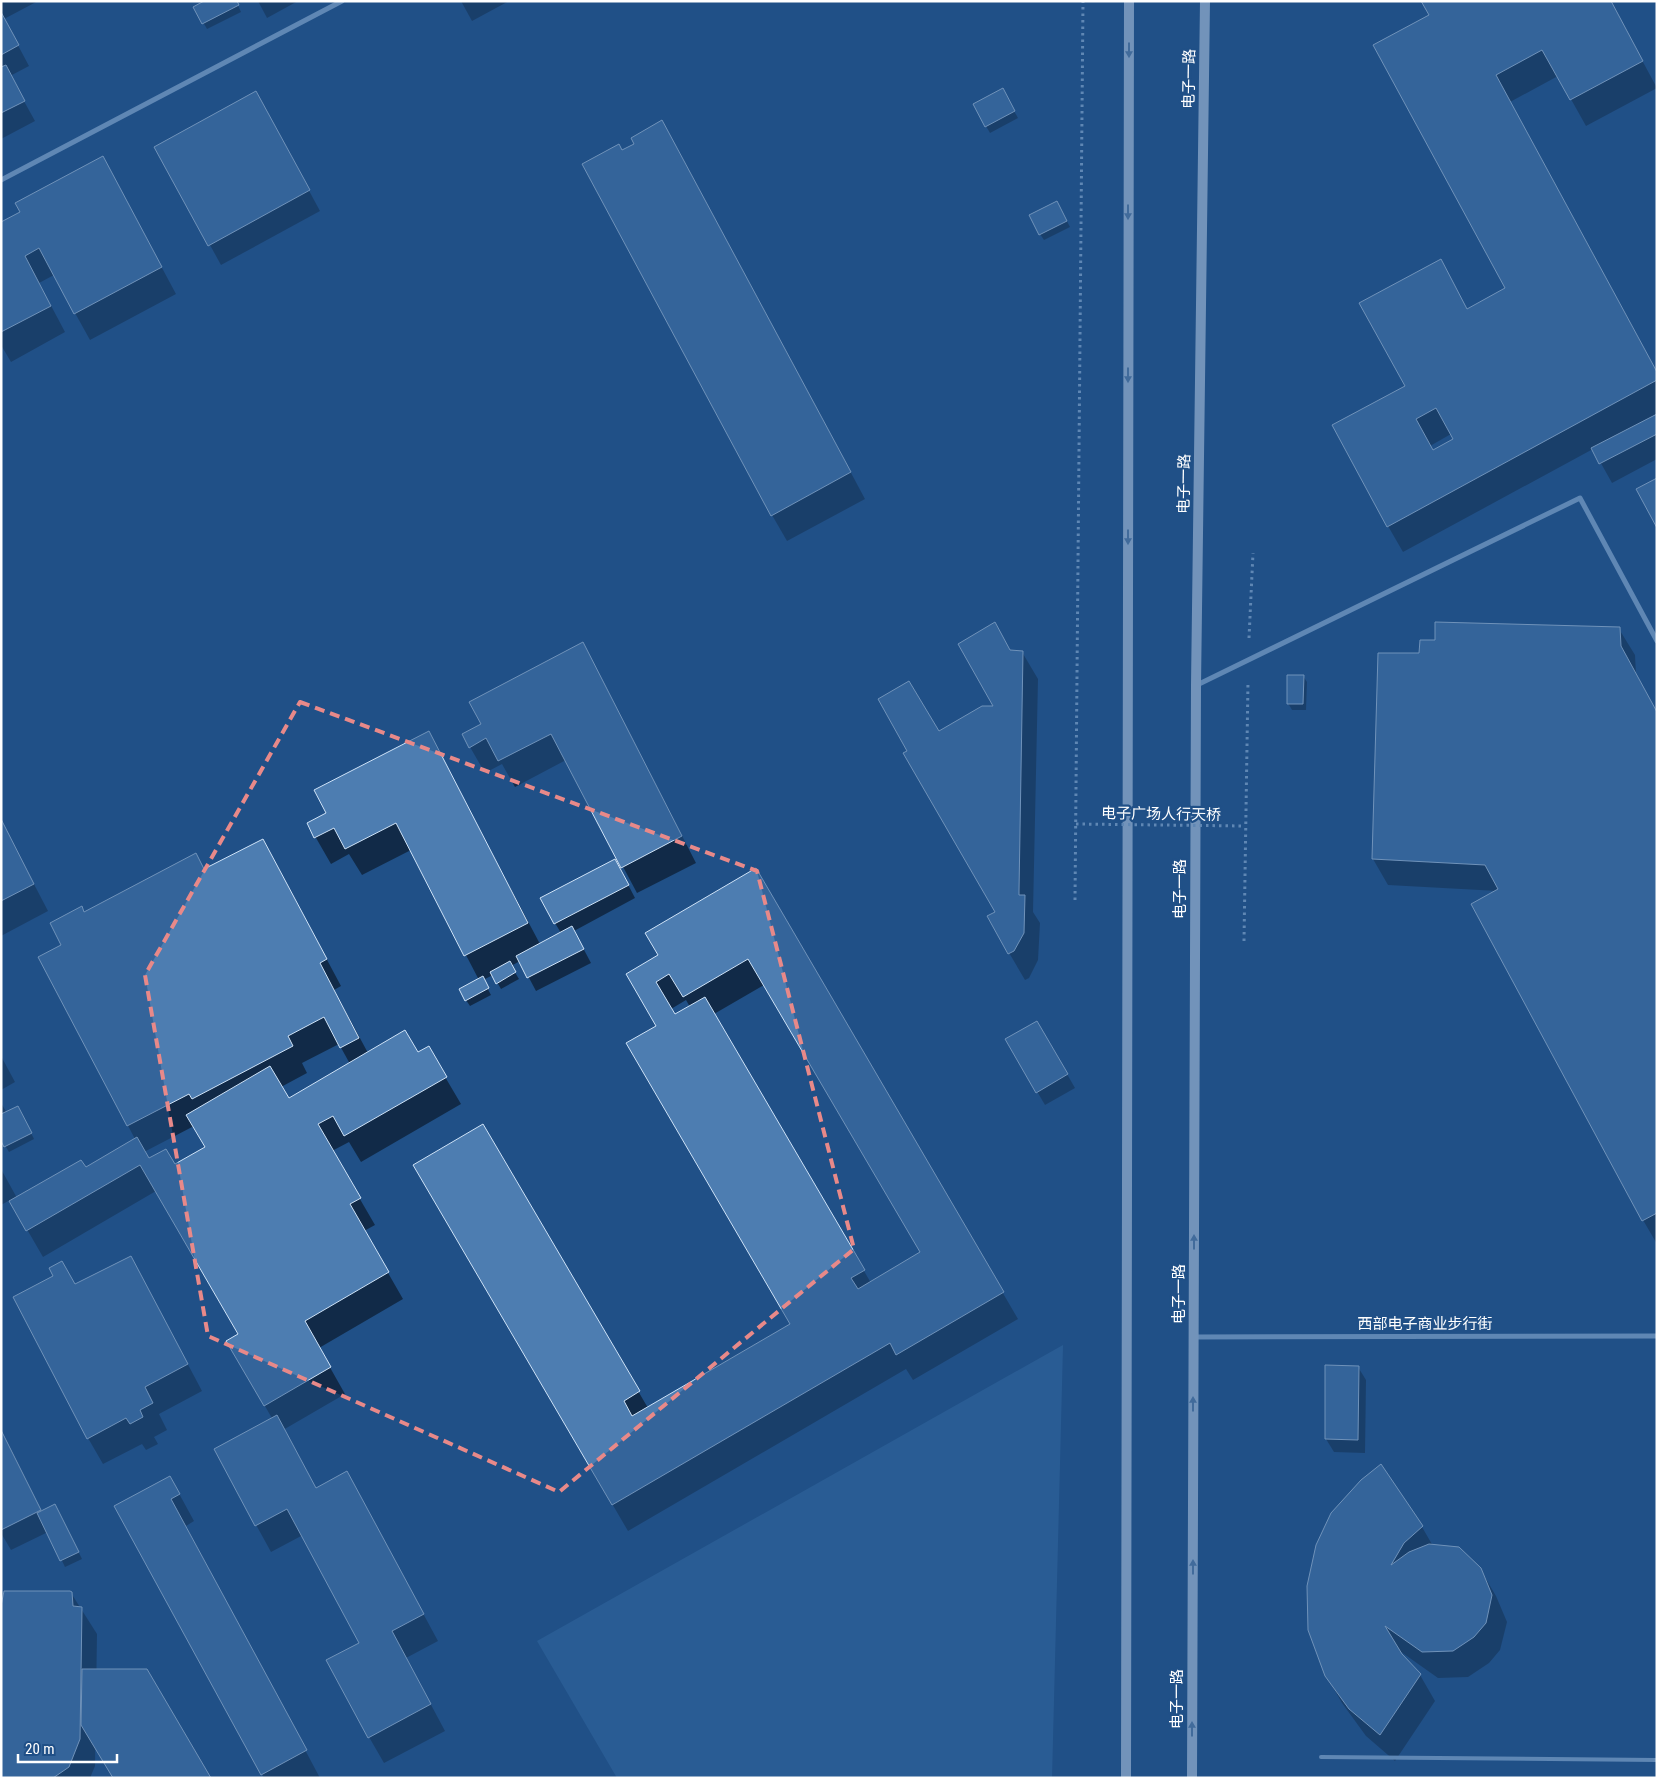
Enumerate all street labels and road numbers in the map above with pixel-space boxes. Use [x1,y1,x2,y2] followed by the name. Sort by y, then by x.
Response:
[1179,49,1199,109] street label: 电子一路
[1174,454,1194,514] street label: 电子一路
[1101,804,1221,824] street label: 电子广场人行天桥
[1171,859,1189,919] street label: 电子一路
[1170,1264,1188,1324] street label: 电子一路
[1357,1315,1493,1333] street label: 西部电子商业步行街
[1168,1669,1186,1729] street label: 电子一路

